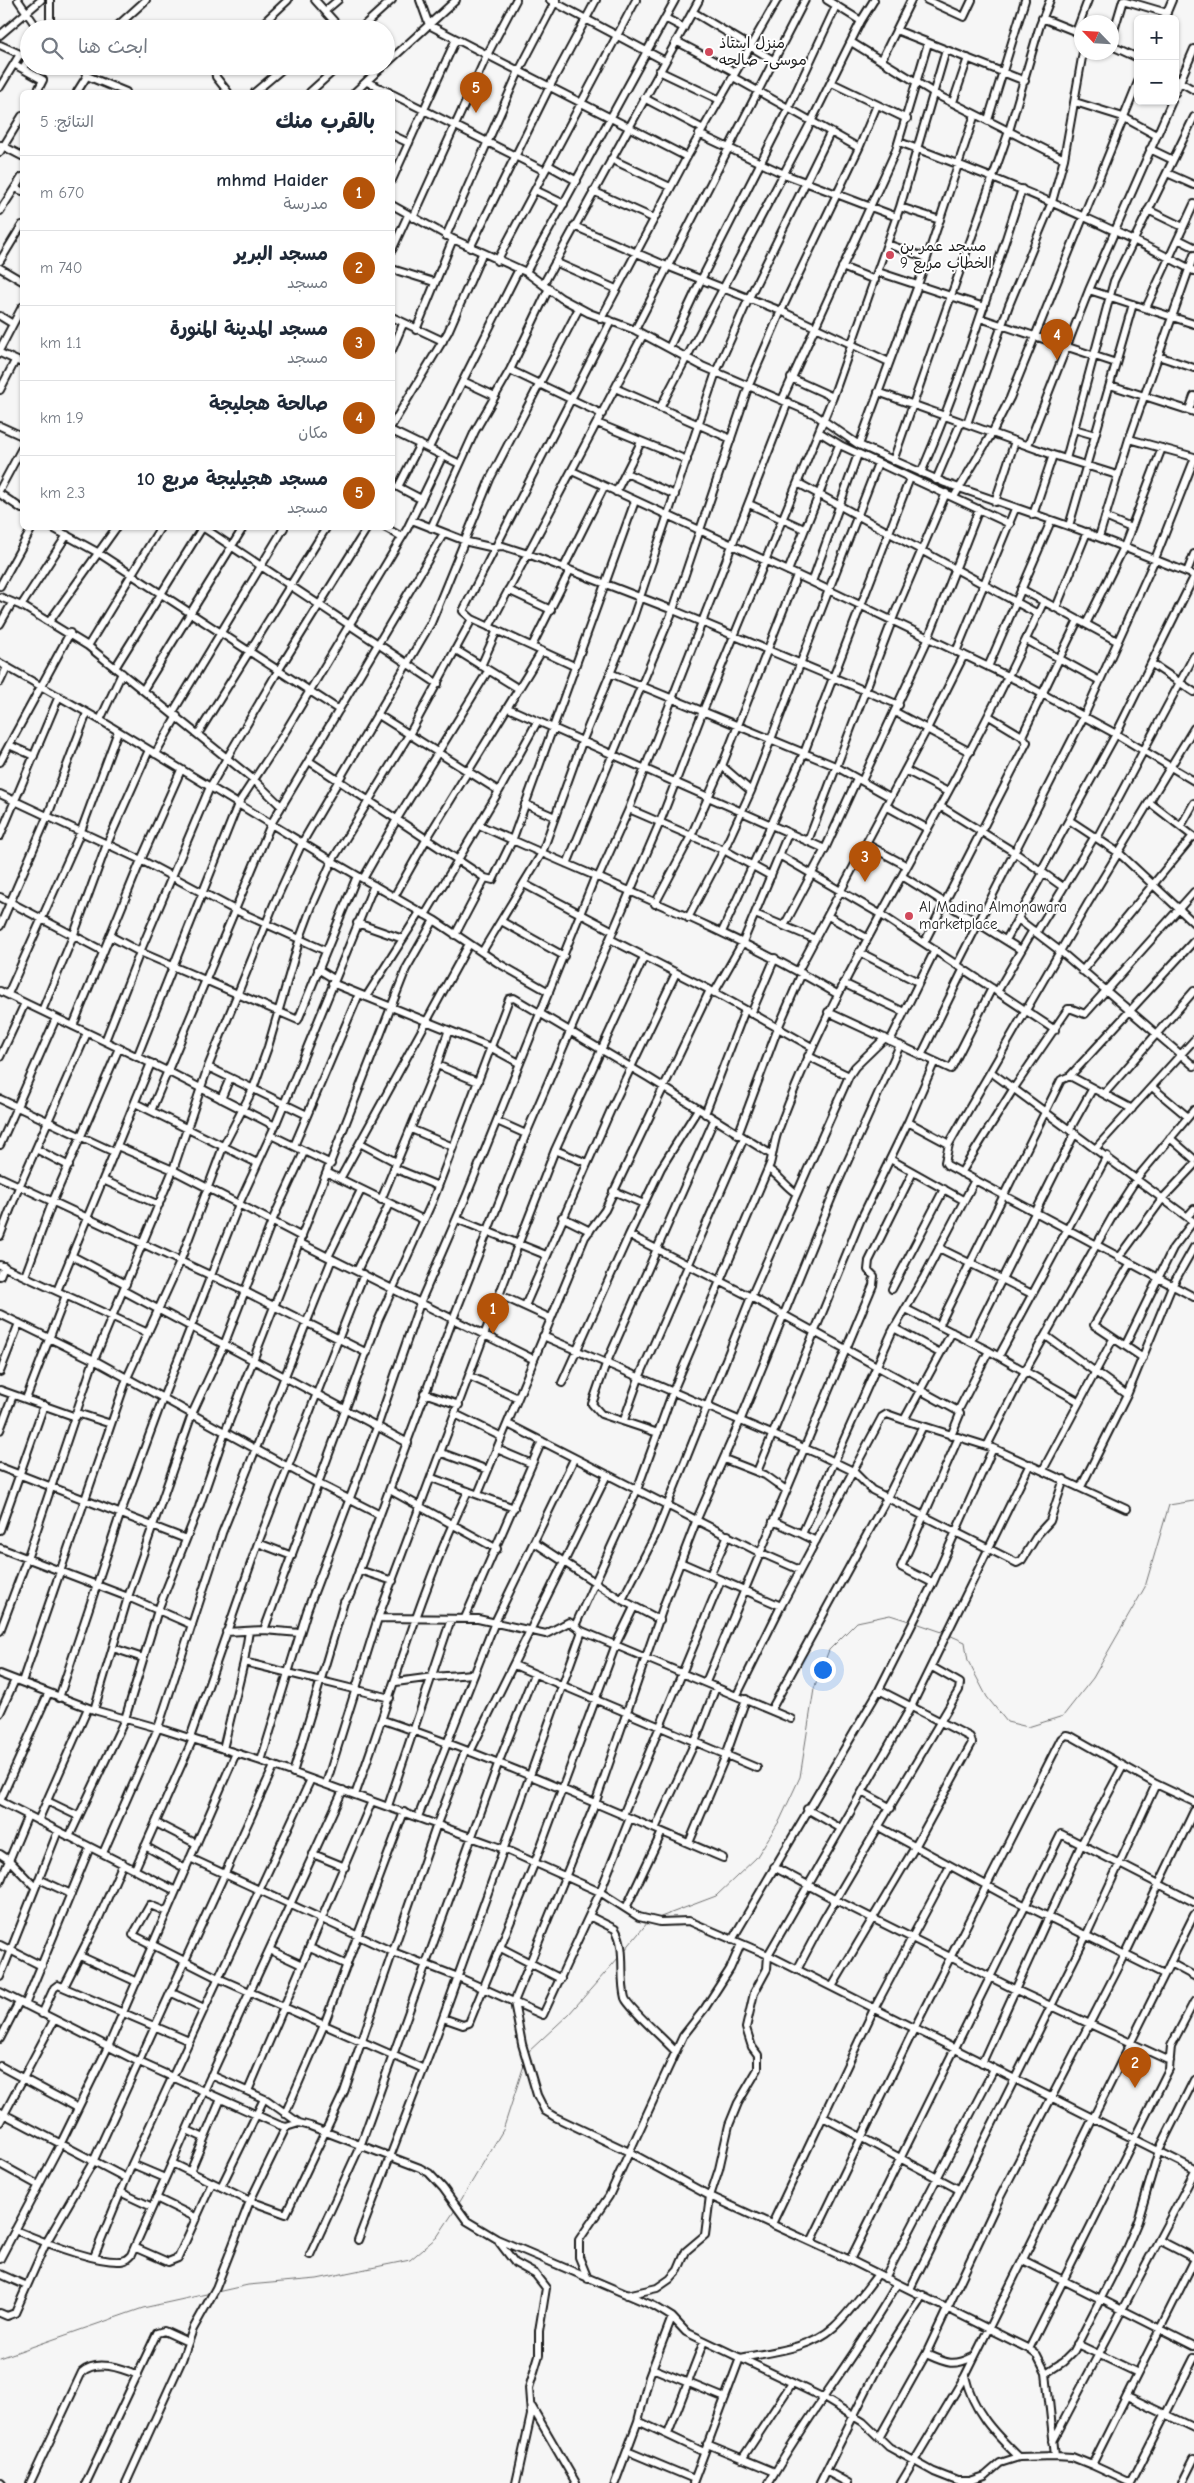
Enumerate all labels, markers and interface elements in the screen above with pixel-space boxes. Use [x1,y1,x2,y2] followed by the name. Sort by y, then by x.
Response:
[1074,15,1119,60] north arrow
[1134,15,1179,105] map controls
[1134,15,1179,60] button: +
[20,20,395,75] search box
[38,34,66,62] icon: search
[719,34,807,70] place label: منزل استاذ موسى- صالحه
[78,36,148,58] text: ابحث هنا
[703,46,715,58] marker: منزل استاذ موسى- صالحه
[1134,60,1179,105] button: −
[460,72,492,113] pin: 5
[275,109,375,133] text: بالقرب منك
[40,113,94,131] text: النتائج: 5
[216,169,328,191] text: mhmd Haider
[40,184,85,202] text: 670 m
[356,184,362,202] text: 1
[283,195,328,213] text: مدرسة
[900,237,992,274] place label: مسجد عمر بن الخطاب مربع 9
[234,243,328,265] text: مسجد البرير
[884,249,896,261] marker: مسجد عمر بن الخطاب مربع 9
[40,259,82,277] text: 740 m
[355,259,363,277] text: 2
[287,274,328,292] text: مسجد
[170,318,328,340] text: مسجد المدينة المنورة
[1041,319,1073,360] pin: 4
[40,334,81,352] text: 1.1 km
[355,334,363,352] text: 3
[287,349,328,367] text: مسجد
[209,393,328,415] text: صالحة هجليجة
[40,409,84,427] text: 1.9 km
[355,409,363,427] text: 4
[298,424,328,442] text: مكان
[137,468,328,490] text: مسجد هجيليجة مربع 10
[40,484,85,502] text: 2.3 km
[355,484,363,502] text: 5
[287,499,328,517] text: مسجد
[849,841,881,882] pin: 3
[919,898,1067,933] place label: Al Madina Almonawara marketplace
[903,910,915,922] marker: Al Madina Almonawara marketplace
[477,1293,509,1334] pin: 1
[810,1657,836,1683] your location
[1119,2047,1151,2088] pin: 2

